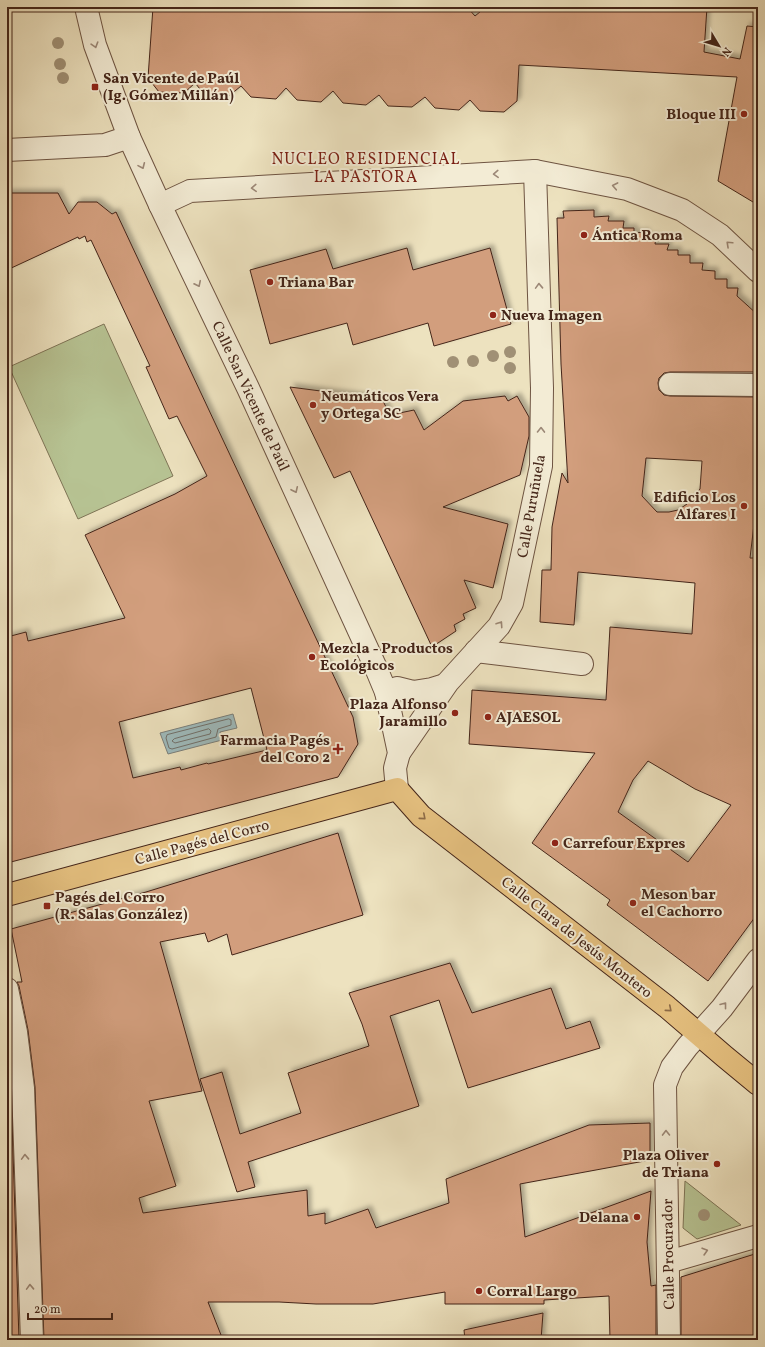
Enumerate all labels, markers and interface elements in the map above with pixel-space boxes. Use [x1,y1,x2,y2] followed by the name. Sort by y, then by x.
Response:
[699,26,739,66] north arrow
[90,41,99,48] one-way arrow
[717,43,734,59] text: N
[103,69,239,107] place label: San Vicente de Paúl (Ig. Gómez Millán)
[90,82,100,92] marker: San Vicente de Paúl (Ig. Gómez Millán)
[666,105,736,126] place label: Bloque III
[739,109,749,119] marker: Bloque III
[271,149,461,189] district label: NUCLEO RESIDENCIAL LA PASTORA
[137,162,145,169] one-way arrow
[493,169,499,178] one-way arrow
[251,183,257,192] one-way arrow
[612,183,618,191] one-way arrow
[592,226,683,247] place label: Ántica Roma
[579,230,589,240] marker: Ántica Roma
[726,242,734,249] one-way arrow
[278,273,354,294] place label: Triana Bar
[265,277,275,287] marker: Triana Bar
[193,279,201,287] one-way arrow
[535,283,543,289] one-way arrow
[501,306,602,327] place label: Nueva Imagen
[488,310,498,320] marker: Nueva Imagen
[206,318,294,475] street label: Calle San Vicente de Paúl
[321,387,439,425] place label: Neumáticos Vera y Ortega SC
[308,400,318,410] marker: Neumáticos Vera y Ortega SC
[537,427,546,433] one-way arrow
[513,453,552,560] street label: Calle Puruñuela
[290,486,298,493] one-way arrow
[654,488,736,526] place label: Edificio Los Alfares I
[739,501,749,511] marker: Edificio Los Alfares I
[495,621,502,628] one-way arrow
[320,639,453,677] place label: Mezcla - Productos Ecológicos
[307,652,317,662] marker: Mezcla - Productos Ecológicos
[350,695,447,733] place label: Plaza Alfonso Jaramillo
[450,708,460,718] marker: Plaza Alfonso Jaramillo
[496,708,561,729] place label: AJAESOL
[483,712,493,722] marker: AJAESOL
[220,731,330,769] place label: Farmacia Pagés del Coro 2
[333,744,343,754] marker: Farmacia Pagés del Coro 2
[419,813,426,820] one-way arrow
[133,815,272,871] street label: Calle Pagés del Corro
[563,834,686,855] place label: Carrefour Expres
[550,838,560,848] marker: Carrefour Expres
[496,872,656,1004] street label: Calle Clara de Jesús Montero
[641,885,723,923] place label: Meson bar el Cachorro
[55,888,188,926] place label: Pagés del Corro (R. Salas González)
[628,898,638,908] marker: Meson bar el Cachorro
[42,901,52,911] marker: Pagés del Corro (R. Salas González)
[720,1002,727,1009] one-way arrow
[665,1004,672,1011] one-way arrow
[661,1130,670,1136] one-way arrow
[623,1146,709,1184] place label: Plaza Oliver de Triana
[21,1154,29,1160] one-way arrow
[712,1159,722,1169] marker: Plaza Oliver de Triana
[658,1198,681,1310] street label: Calle Procurador
[579,1208,629,1229] place label: Delana
[632,1212,642,1222] marker: Delana
[702,1247,709,1256] one-way arrow
[487,1282,577,1303] place label: Corral Largo
[25,1284,34,1290] one-way arrow
[474,1286,484,1296] marker: Corral Largo
[28,1295,112,1321] scale bar
[34,1302,61,1318] text: 20 m

